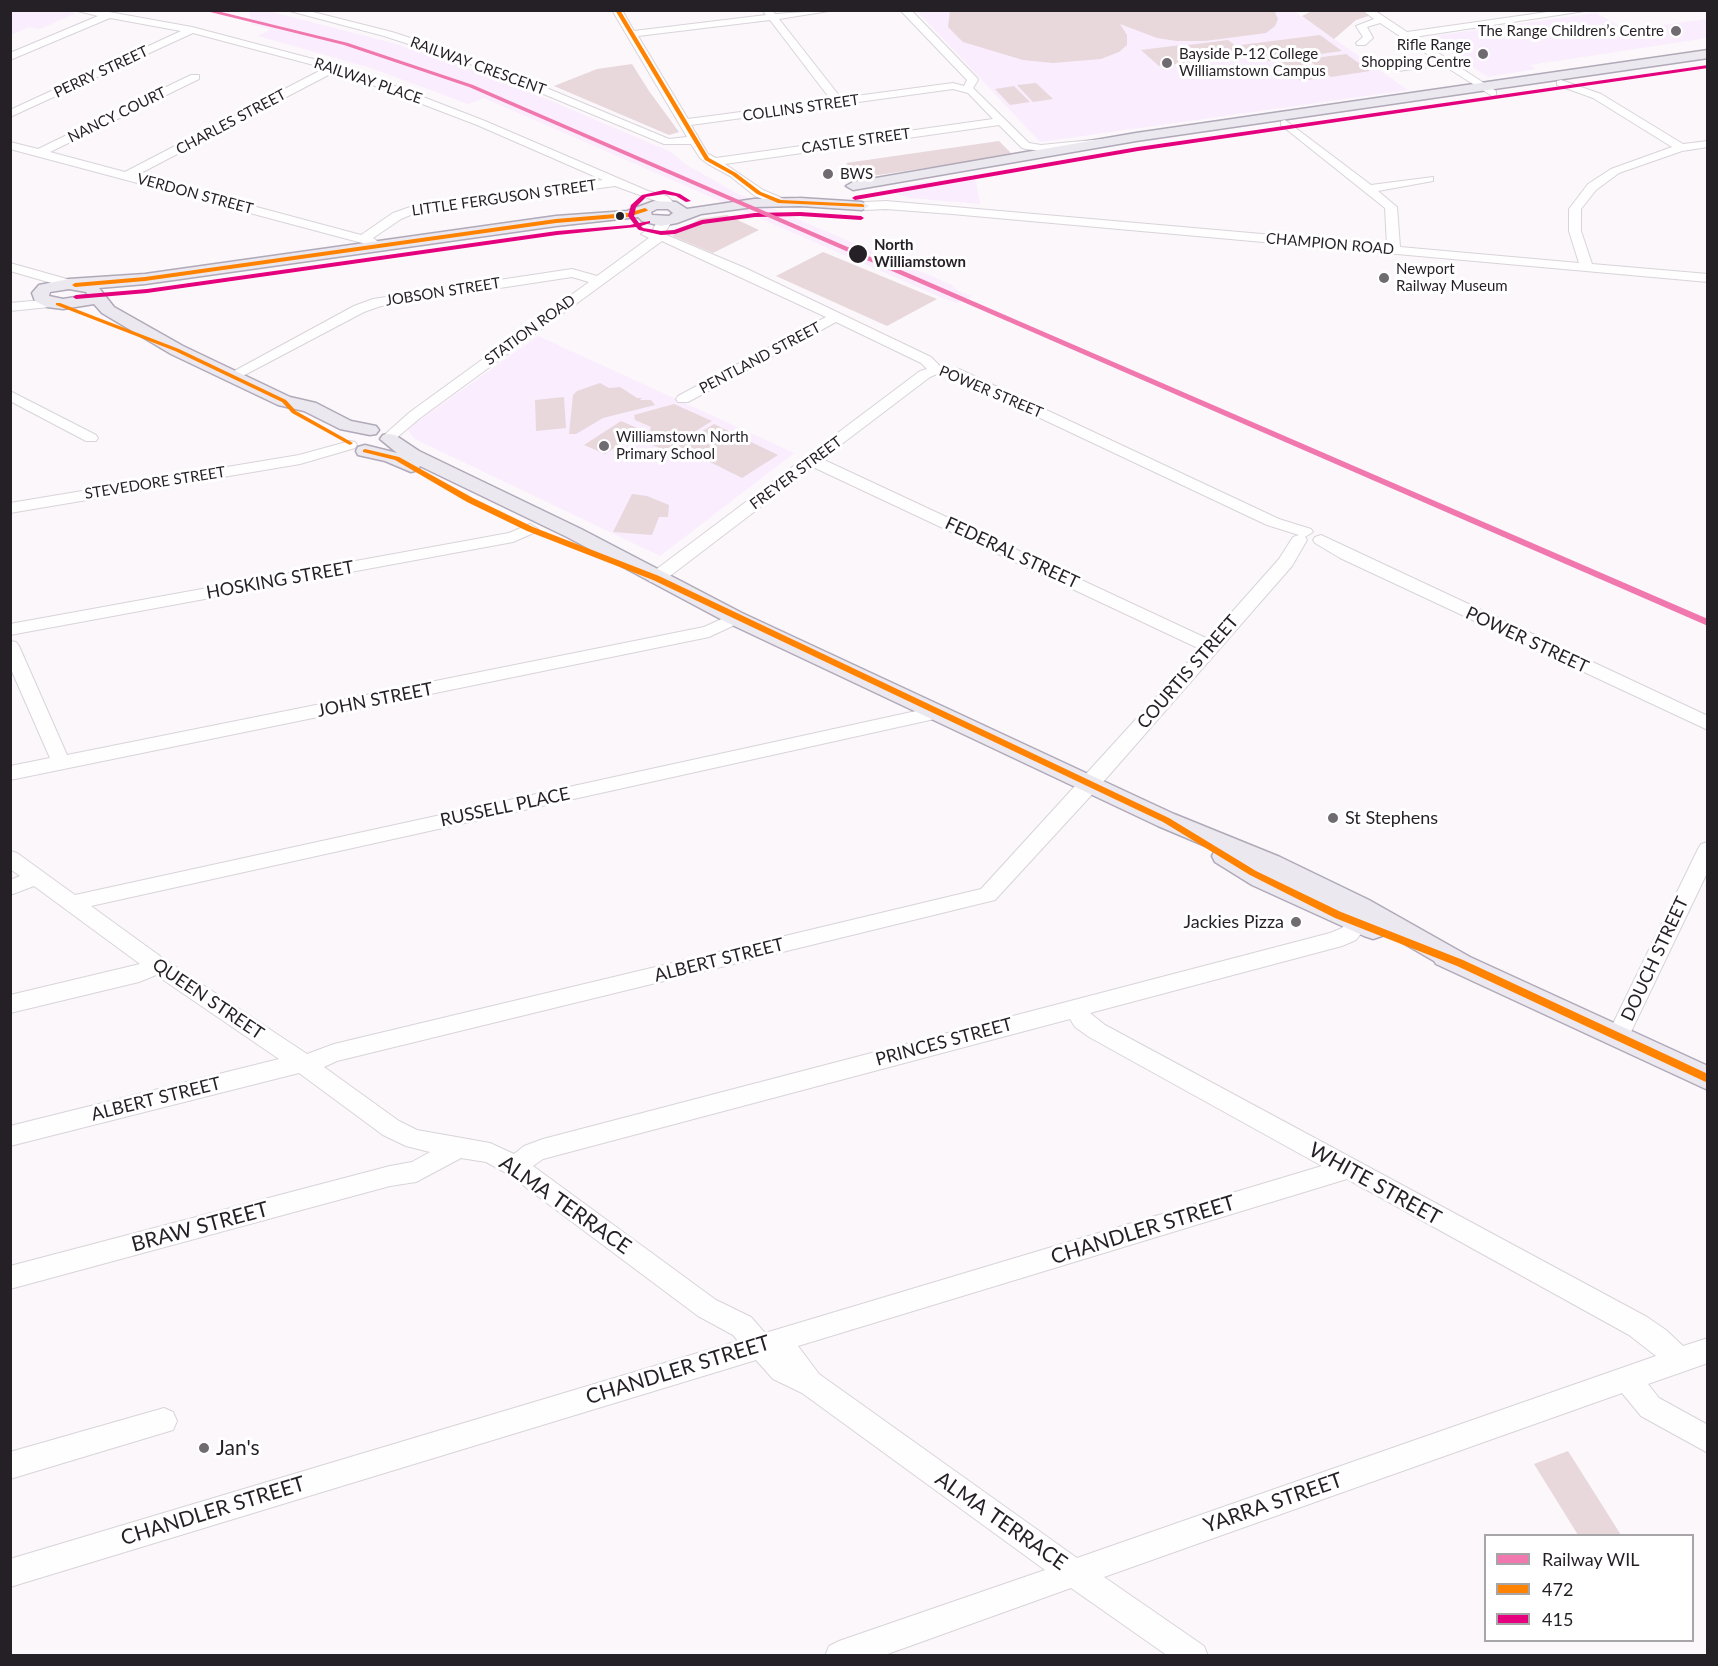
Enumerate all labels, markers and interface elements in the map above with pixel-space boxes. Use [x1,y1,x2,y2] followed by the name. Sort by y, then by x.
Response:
[1478,22,1664,40] place label: The Range Children’s Centre
[1669,24,1683,38] marker: The Range Children’s Centre
[408,33,548,99] street label: RAILWAY CRESCENT
[1361,36,1471,71] place label: Rifle Range Shopping Centre
[51,42,151,102] street label: PERRY STREET
[1179,45,1326,80] place label: Bayside P-12 College Williamstown Campus
[1476,47,1490,61] marker: Rifle Range Shopping Centre
[312,54,424,108] street label: RAILWAY PLACE
[1160,56,1174,70] marker: Bayside P-12 College Williamstown Campus
[65,83,169,147] street label: NANCY COURT
[173,85,289,159] street label: CHARLES STREET
[742,91,860,125] street label: COLLINS STREET
[800,124,912,158] street label: CASTLE STREET
[840,165,873,183] place label: BWS
[821,167,835,181] marker: BWS
[135,170,255,218] street label: VERDON STREET
[411,176,597,220] street label: LITTLE FERGUSON STREET
[614,210,626,222] unlabelled marker
[1265,229,1395,259] street label: CHAMPION ROAD
[874,236,966,271] place label: North Williamstown
[847,243,869,265] marker: North Williamstown
[1396,260,1508,295] place label: Newport Railway Museum
[1377,271,1391,285] marker: Newport Railway Museum
[384,274,502,310] street label: JOBSON STREET
[481,291,579,369] street label: STATION ROAD
[696,318,824,398] street label: PENTLAND STREET
[936,362,1046,422] street label: POWER STREET
[616,428,749,463] place label: Williamstown North Primary School
[747,433,845,513] street label: FREYER STREET
[597,439,611,453] marker: Williamstown North Primary School
[83,463,227,503] street label: STEVEDORE STREET
[942,513,1082,593] street label: FEDERAL STREET
[205,556,355,604] street label: HOSKING STREET
[1462,602,1592,678] street label: POWER STREET
[1133,611,1243,733] street label: COURTIS STREET
[315,678,435,722] street label: JOHN STREET
[438,783,572,831] street label: RUSSELL PLACE
[1345,807,1438,829] place label: St Stephens
[1326,811,1340,825] marker: St Stephens
[1617,893,1693,1025] street label: DOUCH STREET
[1184,911,1284,933] place label: Jackies Pizza
[1289,915,1303,929] marker: Jackies Pizza
[652,933,786,987] street label: ALBERT STREET
[148,954,268,1044] street label: QUEEN STREET
[873,1013,1015,1071] street label: PRINCES STREET
[89,1072,223,1126] street label: ALBERT STREET
[1305,1137,1445,1231] street label: WHITE STREET
[494,1150,636,1260] street label: ALMA TERRACE
[1048,1190,1238,1270] street label: CHANDLER STREET
[129,1197,271,1257] street label: BRAW STREET
[583,1330,773,1410] street label: CHANDLER STREET
[216,1435,260,1461] place label: Jan's
[197,1441,211,1455] marker: Jan's
[930,1466,1072,1576] street label: ALMA TERRACE
[1200,1467,1346,1539] street label: YARRA STREET
[118,1471,308,1551] street label: CHANDLER STREET
[1484,1534,1694,1642] legend
[1542,1548,1640,1570] text: Railway WIL
[1542,1578,1573,1600] text: 472
[1542,1608,1573,1630] text: 415

